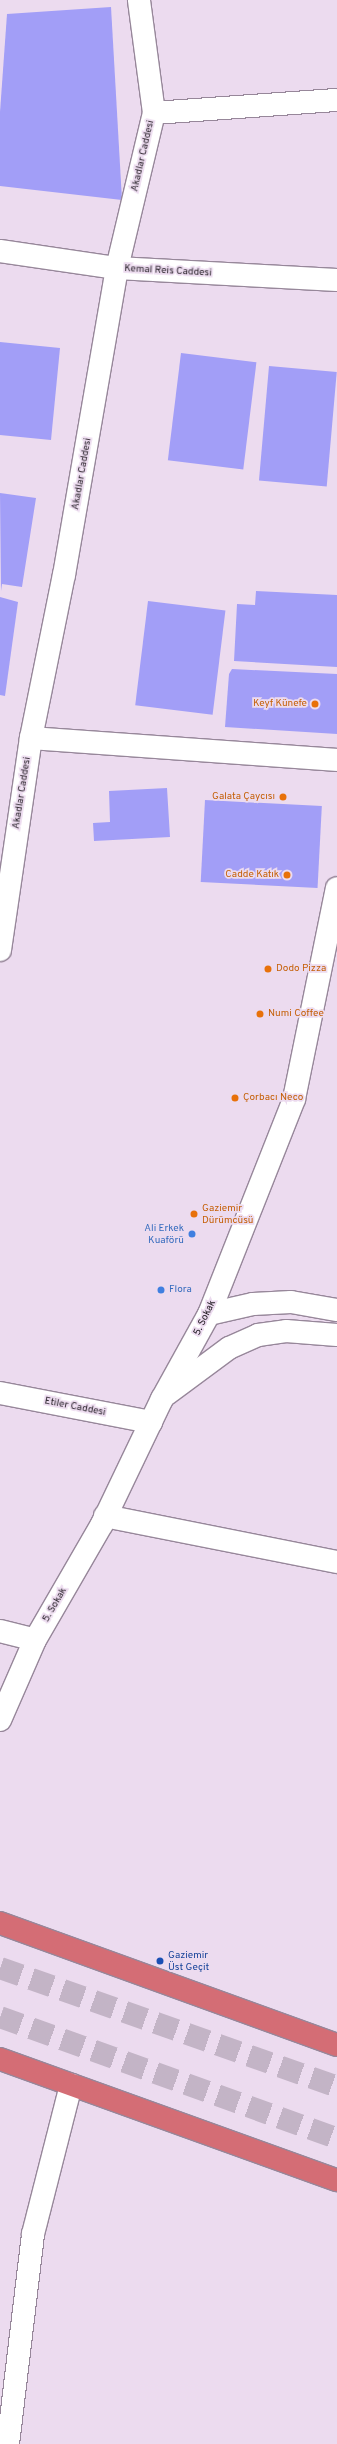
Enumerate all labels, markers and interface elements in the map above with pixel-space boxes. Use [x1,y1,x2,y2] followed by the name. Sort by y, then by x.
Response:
[129,119,157,193] street label: Akadlar Caddesi
[124,263,212,279] street label: Kemal Reis Caddesi
[70,437,94,511] street label: Akadlar Caddesi
[253,698,307,710] place label: Keyf Künefe
[310,699,320,709] marker: Keyf Künefe
[10,756,34,830] street label: Akadlar Caddesi
[212,791,275,803] place label: Galata Çaycısı
[278,792,288,802] marker: Galata Çaycısı
[225,869,279,881] place label: Cadde Katık
[282,870,292,880] marker: Cadde Katık
[276,963,326,975] place label: Dodo Pizza
[263,964,273,974] marker: Dodo Pizza
[268,1008,324,1020] place label: Numi Coffee
[255,1009,265,1019] marker: Numi Coffee
[243,1092,303,1104] place label: Çorbacı Neco
[230,1093,240,1103] marker: Çorbacı Neco
[202,1202,253,1226] place label: Gaziemir Dürümcüsü
[189,1209,199,1219] marker: Gaziemir Dürümcüsü
[144,1222,184,1246] place label: Ali Erkek Kuaförü
[187,1229,197,1239] marker: Ali Erkek Kuaförü
[169,1284,192,1296] place label: Flora
[156,1285,166,1295] marker: Flora
[191,1298,219,1338] street label: 5. Sokak
[43,1395,107,1419] street label: Etiler Caddesi
[40,1586,70,1624] street label: 5. Sokak
[168,1949,209,1972] place label: Gaziemir Üst Geçit
[155,1956,165,1966] marker: Gaziemir Üst Geçit

